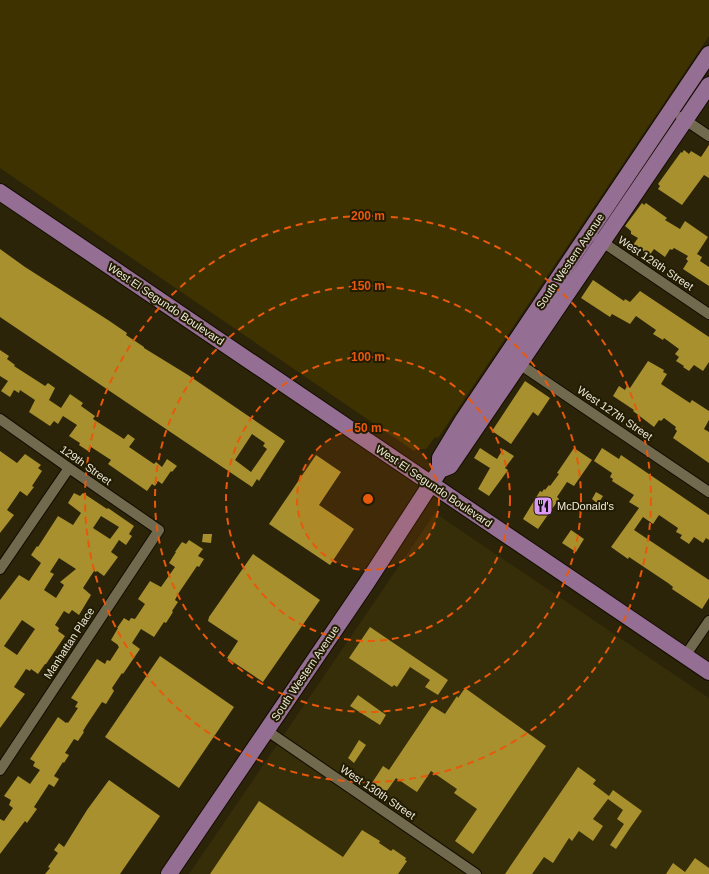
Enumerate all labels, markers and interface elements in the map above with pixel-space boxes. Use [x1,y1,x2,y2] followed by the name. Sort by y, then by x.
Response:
[351,209,385,223] text: 200 m
[534,211,606,311] street label: South Western Avenue
[616,233,696,293] street label: West 126th Street
[106,261,226,347] street label: West El Segundo Boulevard
[351,279,385,293] text: 150 m
[351,350,385,364] text: 100 m
[575,383,655,443] street label: West 127th Street
[354,421,382,435] text: 50 m
[58,443,114,487] street label: 129th Street
[374,443,494,529] street label: West El Segundo Boulevard
[361,492,375,506] centre of rings
[532,495,554,517] restaurant icon: McDonald's
[557,500,615,512] place label: McDonald's
[41,605,97,681] street label: Manhattan Place
[269,623,341,723] street label: South Western Avenue
[338,762,418,822] street label: West 130th Street

